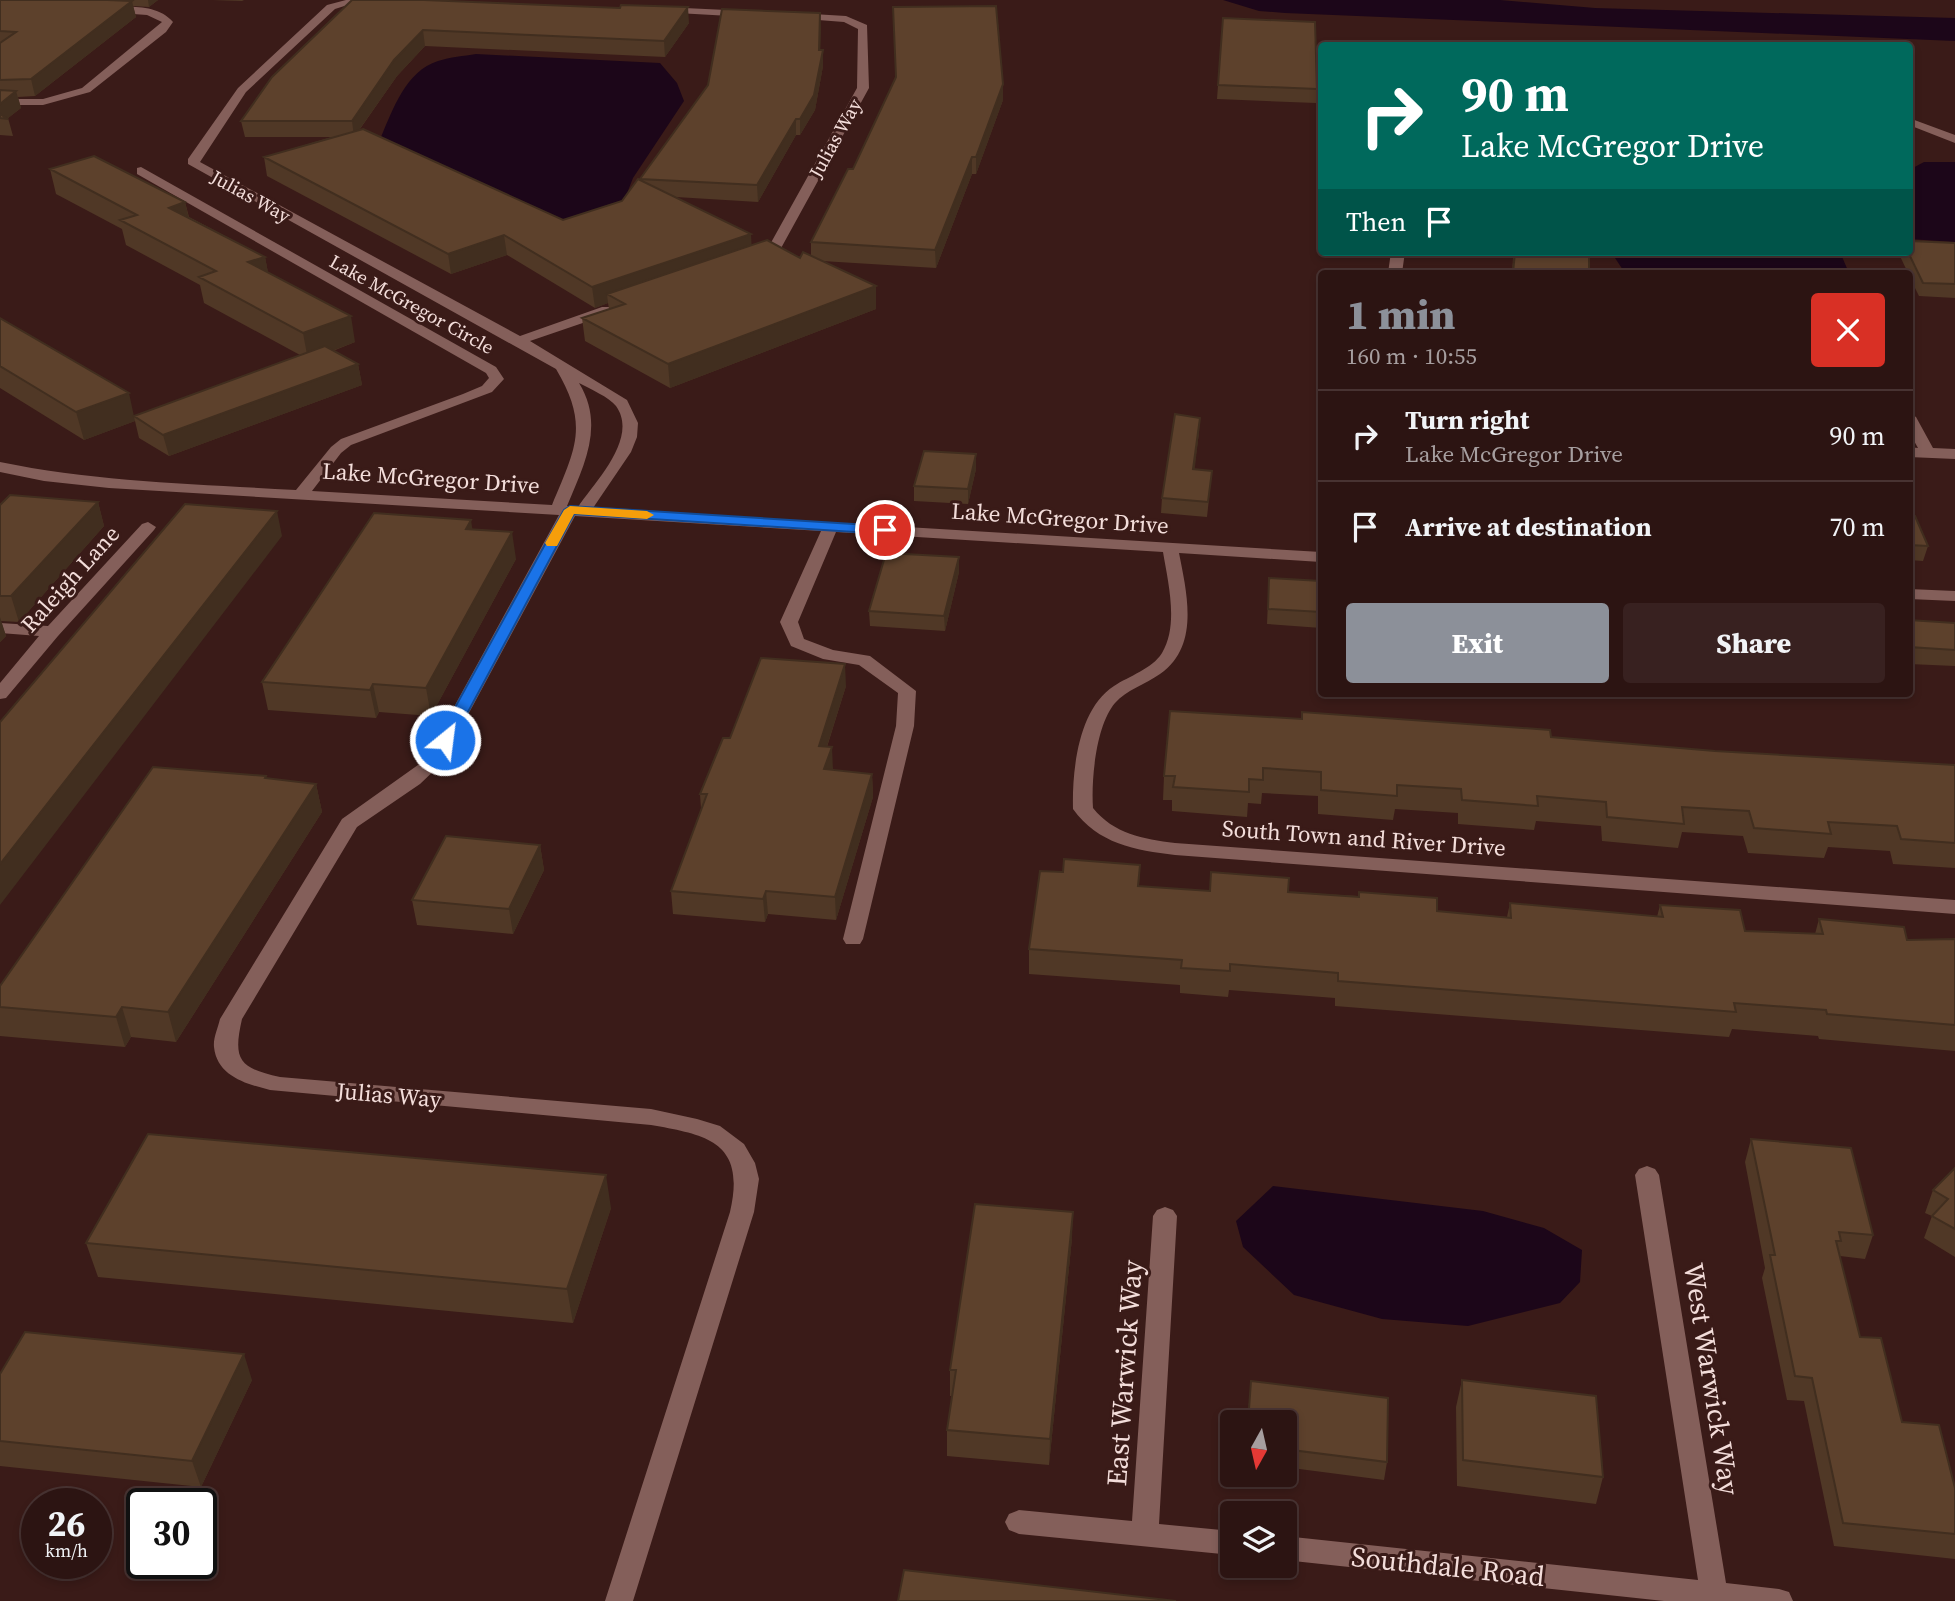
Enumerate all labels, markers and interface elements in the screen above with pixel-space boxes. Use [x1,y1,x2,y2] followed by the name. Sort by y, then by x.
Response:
[1461,60,1569,127] text: 90 m
[1346,70,1437,161] icon: right
[802,93,868,183] street label: Julias Way
[1461,124,1764,168] text: Lake McGregor Drive
[206,163,296,229] street label: Julias Way
[1420,203,1458,241] icon: arrive
[1346,204,1406,240] text: Then
[325,248,499,360] street label: Lake McGregor Circle
[1346,285,1456,343] text: 1 min
[1811,293,1885,367] button: close
[1346,340,1477,372] text: 160 m · 10:55
[1405,402,1529,438] text: Turn right
[1346,417,1384,455] icon: right
[1830,418,1885,454] text: 90 m
[1405,438,1623,470] text: Lake McGregor Drive
[321,454,541,502] street label: Lake McGregor Drive
[950,494,1170,542] street label: Lake McGregor Drive
[855,500,915,560] pin
[1346,508,1384,546] icon: arrive
[1405,509,1652,545] text: Arrive at destination
[1830,509,1885,545] text: 70 m
[866,511,904,549] icon: arrive
[13,519,127,639] street label: Raleigh Lane
[1346,603,1609,683] button: Exit
[1623,603,1885,683] button: Share
[408,703,482,777] position arrow
[1221,812,1507,864] street label: South Town and River Drive
[334,1074,443,1116] street label: Julias Way
[1097,1258,1151,1487] street label: East Warwick Way
[1675,1260,1749,1499] street label: West Warwick Way
[1220,1410,1297,1488] north arrow
[1220,1410,1297,1578] map controls
[126,1488,217,1579] speed limit sign: 30
[48,1500,85,1548] text: 26
[1220,1501,1297,1578] button: layers
[1349,1537,1547,1595] street label: Southdale Road
[45,1538,88,1563] text: km/h

